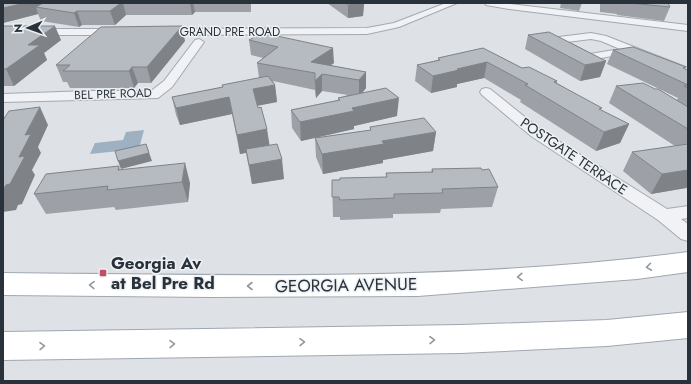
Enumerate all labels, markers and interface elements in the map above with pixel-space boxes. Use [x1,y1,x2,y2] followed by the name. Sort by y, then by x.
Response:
[8,8,48,48] north arrow
[180,23,280,41] street label: GRAND PRE ROAD
[10,24,26,33] text: N
[74,84,152,104] street label: BEL PRE ROAD
[516,113,632,199] street label: POSTGATE TERRACE
[111,251,215,295] place label: Georgia Av at Bel Pre Rd
[646,262,652,271] one-way arrow
[98,268,108,278] marker: Georgia Av at Bel Pre Rd
[275,272,417,298] street label: GEORGIA AVENUE
[517,273,523,282] one-way arrow
[89,281,95,289] one-way arrow
[247,282,253,290] one-way arrow
[429,336,435,344] one-way arrow
[299,338,305,346] one-way arrow
[169,340,175,348] one-way arrow
[39,342,45,350] one-way arrow

